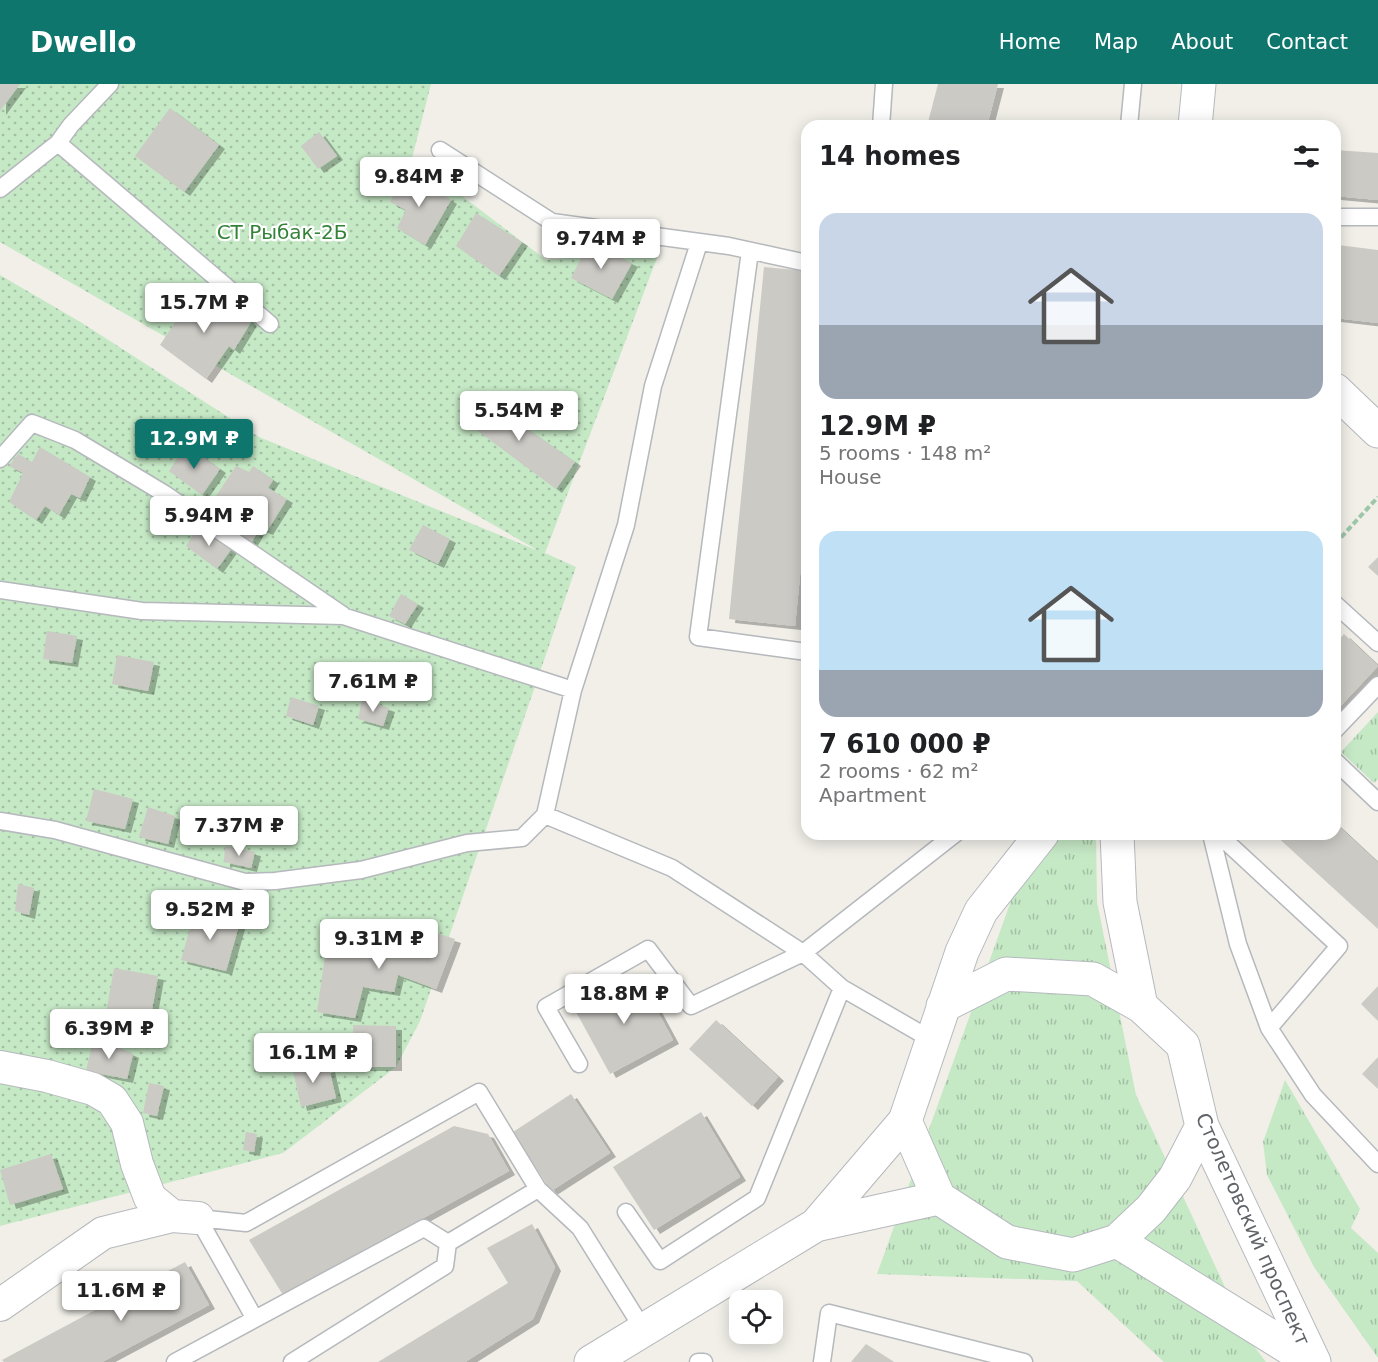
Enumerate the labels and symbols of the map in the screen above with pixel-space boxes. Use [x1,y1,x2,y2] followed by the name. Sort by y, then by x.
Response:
[364,157,474,208] pin: 9.84M ₽
[546,219,656,270] pin: 9.74M ₽
[217,220,347,244] park label: СТ Рыбак-2Б
[149,283,259,334] pin: 15.7M ₽
[464,391,574,442] pin: 5.54M ₽
[139,419,249,470] pin: 12.9M ₽
[154,496,264,547] pin: 5.94M ₽
[318,662,428,713] pin: 7.61M ₽
[184,806,294,857] pin: 7.37M ₽
[155,890,265,941] pin: 9.52M ₽
[324,919,434,970] pin: 9.31M ₽
[569,974,679,1025] pin: 18.8M ₽
[54,1009,164,1060] pin: 6.39M ₽
[258,1033,368,1084] pin: 16.1M ₽
[1191,1109,1315,1349] street label: Столетовский проспект
[66,1271,176,1322] pin: 11.6M ₽

